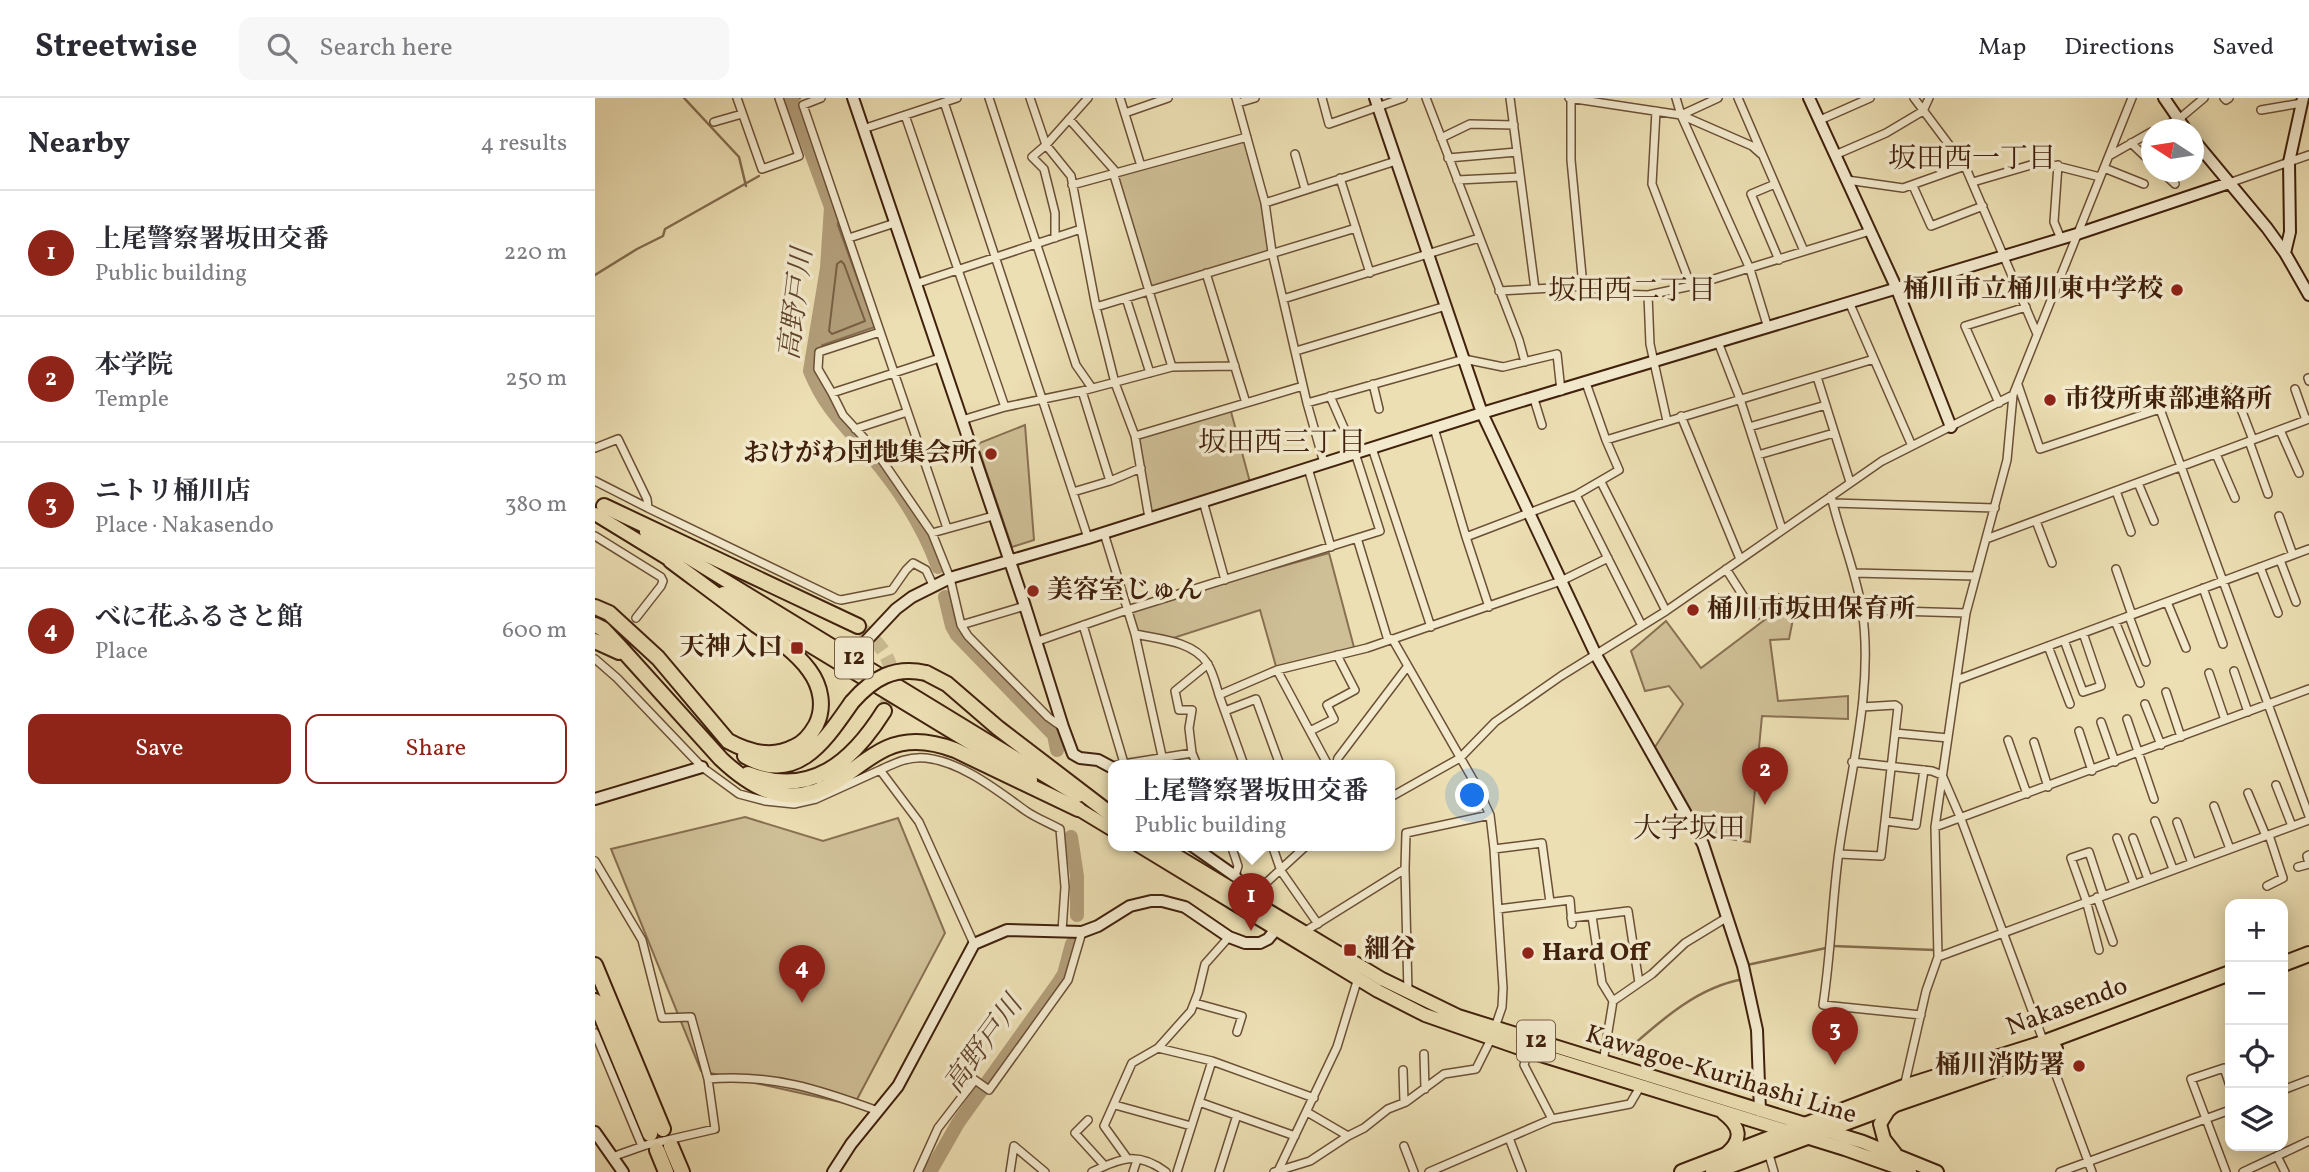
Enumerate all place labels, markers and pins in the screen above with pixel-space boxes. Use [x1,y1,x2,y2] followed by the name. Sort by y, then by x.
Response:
[1903,272,2163,308] place label: 桶川市立桶川東中学校
[2169,282,2185,298] marker: 桶川市立桶川東中学校
[2064,382,2272,418] place label: 市役所東部連絡所
[2042,392,2058,408] marker: 市役所東部連絡所
[743,436,977,472] place label: おけがわ団地集会所
[983,446,999,462] marker: おけがわ団地集会所
[1047,573,1203,609] place label: 美容室じゅん
[1025,583,1041,599] marker: 美容室じゅん
[1707,592,1915,628] place label: 桶川市坂田保育所
[1685,602,1701,618] marker: 桶川市坂田保育所
[679,630,783,666] place label: 天神入口
[789,640,805,656] marker: 天神入口
[1742,747,1788,805] pin: 2
[1228,873,1274,931] pin: 1
[1364,932,1416,968] place label: 細谷
[1542,935,1651,971] place label: Hard Off
[1342,942,1358,958] marker: 細谷
[779,945,825,1003] pin: 4
[1520,945,1536,961] marker: Hard Off
[1812,1007,1858,1065] pin: 3
[1935,1048,2065,1084] place label: 桶川消防署
[2071,1058,2087,1074] marker: 桶川消防署

